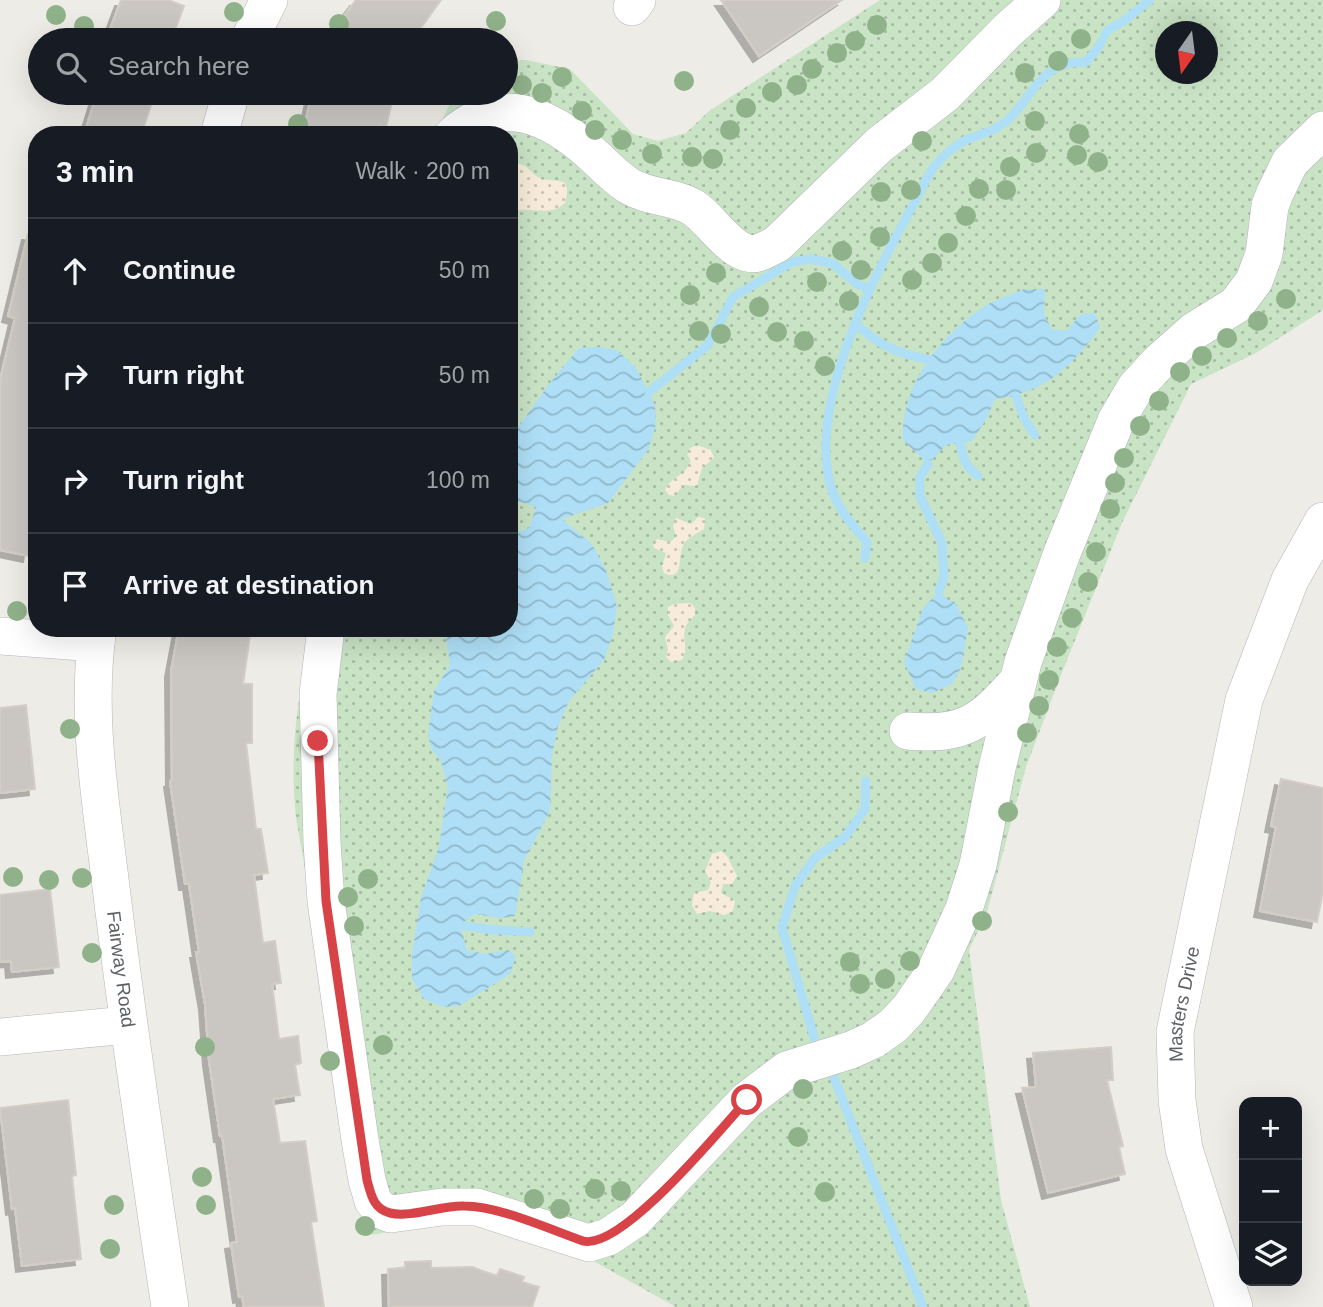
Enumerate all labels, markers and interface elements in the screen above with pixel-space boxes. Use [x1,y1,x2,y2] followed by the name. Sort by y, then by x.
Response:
[1155,21,1218,84] north arrow
[28,28,518,105] search box
[52,48,90,86] icon: search
[108,51,250,81] text: Search here
[56,155,134,188] text: 3 min
[355,158,490,184] text: Walk · 200 m
[56,252,94,290] icon: ahead
[123,255,236,285] text: Continue
[439,257,490,283] text: 50 m
[56,357,94,395] icon: right
[123,360,244,390] text: Turn right
[439,362,490,388] text: 50 m
[56,462,94,500] icon: right
[123,465,244,495] text: Turn right
[426,467,490,493] text: 100 m
[56,567,94,605] icon: arrive
[123,570,374,600] text: Arrive at destination
[302,725,333,756] route end
[103,910,139,1029] street label: Fairway Road
[1165,944,1204,1062] street label: Masters Drive
[731,1084,762,1115] route start
[1239,1097,1302,1286] map controls
[1239,1097,1302,1160] button: +
[1239,1160,1302,1223] button: −
[1239,1223,1302,1286] button: layers

